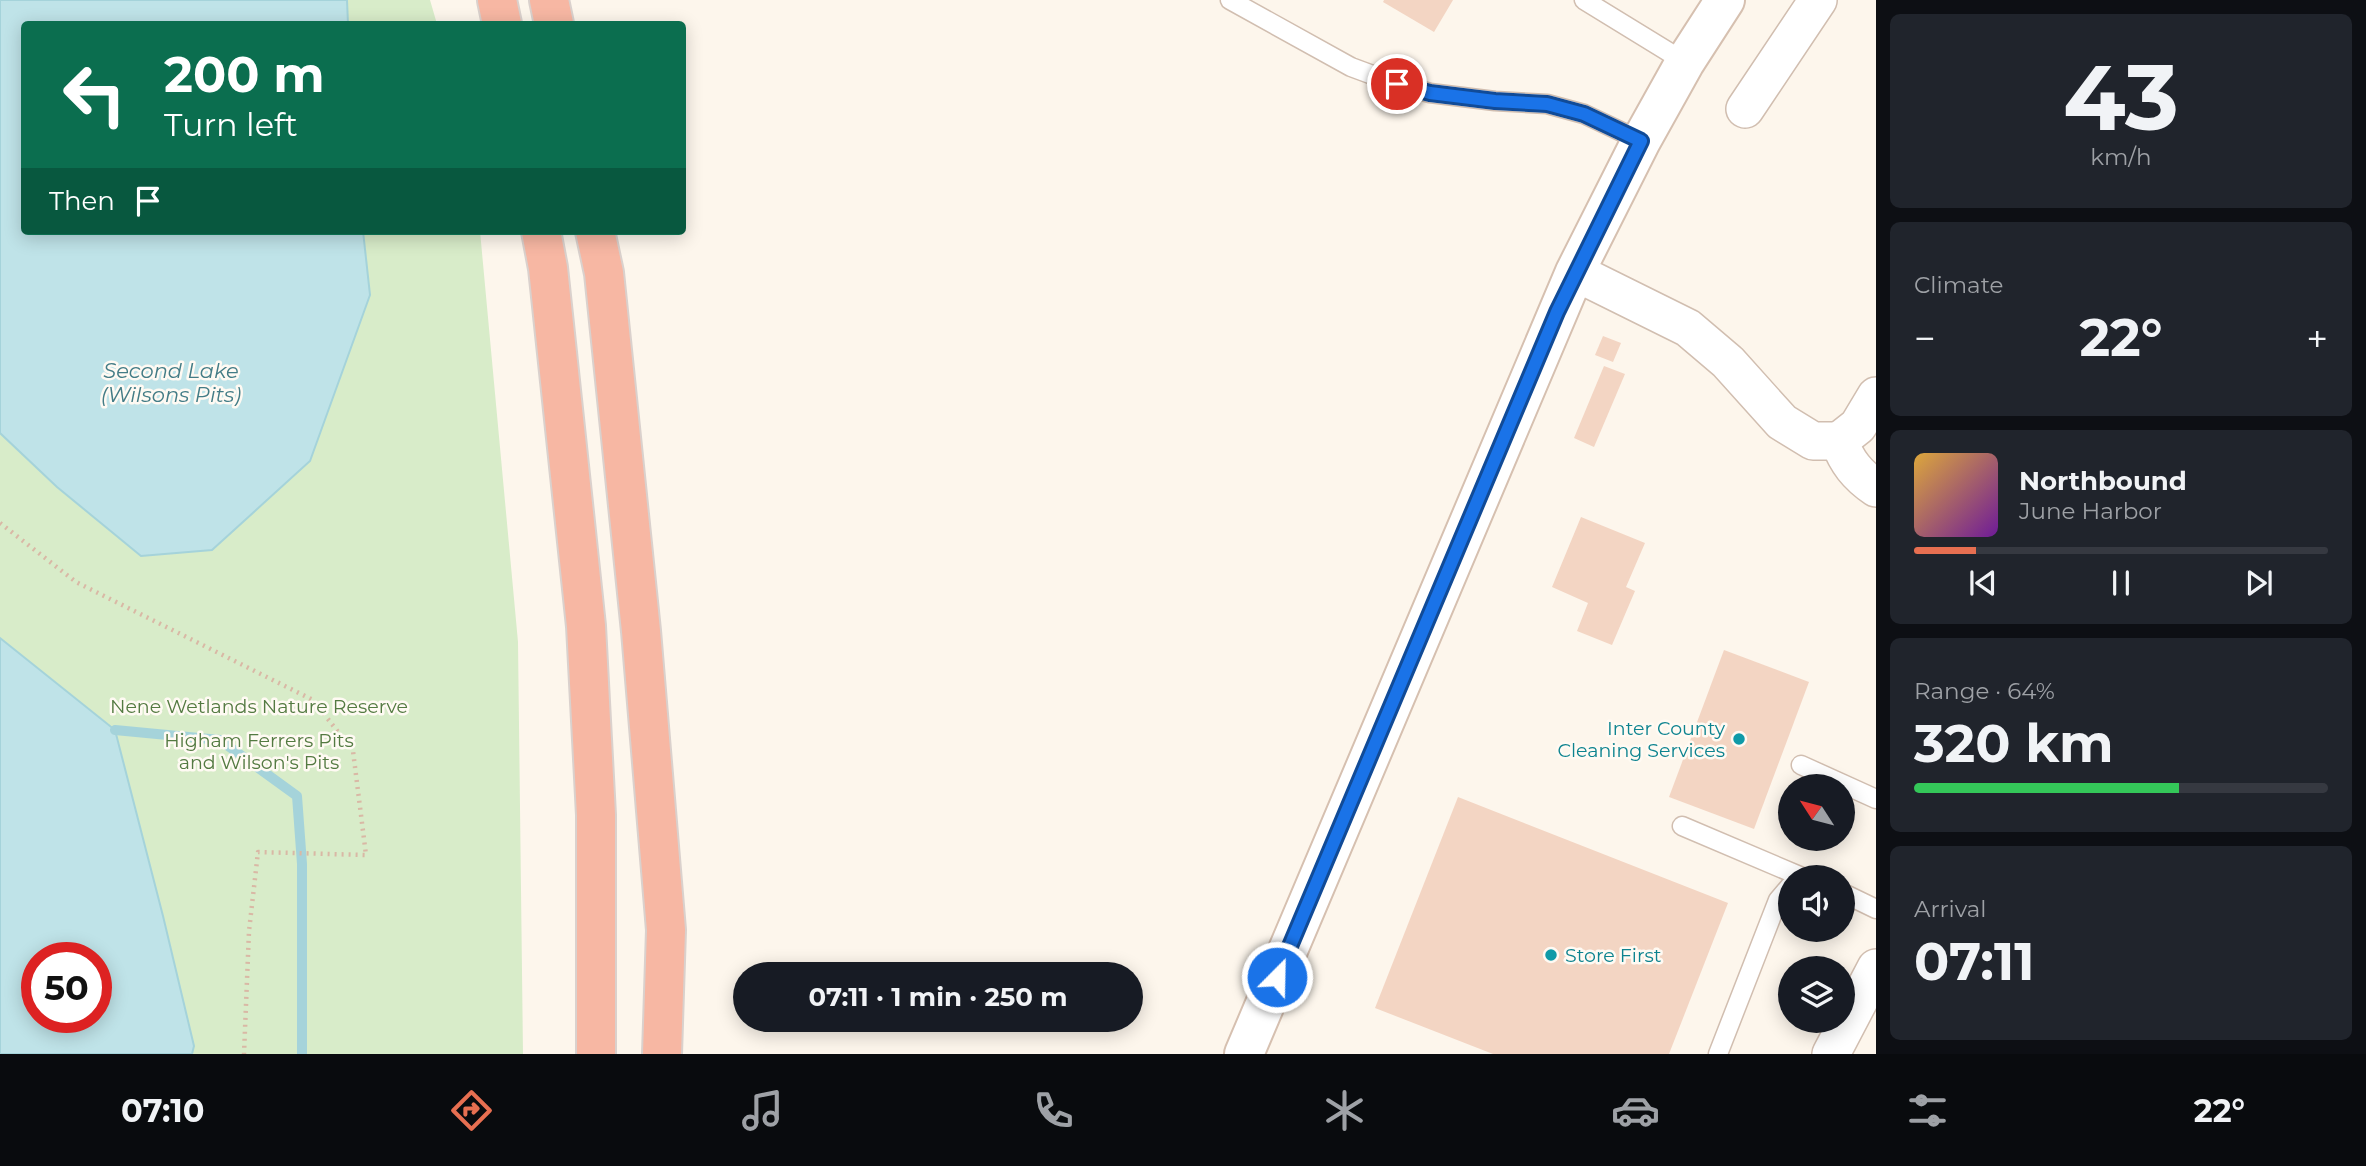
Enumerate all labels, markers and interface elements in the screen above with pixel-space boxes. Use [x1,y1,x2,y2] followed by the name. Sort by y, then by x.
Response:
[2063,42,2179,153] text: 43
[164,45,325,104] text: 200 m
[49,49,140,140] icon: left
[1367,54,1427,114] pin
[1378,65,1416,103] icon: arrive
[164,105,298,144] text: Turn left
[2090,143,2152,171] text: km/h
[129,182,167,220] icon: arrive
[49,185,115,217] text: Then
[1914,271,2003,299] text: Climate
[2079,306,2163,369] text: 22°
[1914,315,1936,362] text: −
[2306,315,2328,362] text: +
[101,358,241,407] water label: Second Lake (Wilsons Pits)
[2019,465,2187,497] text: Northbound
[2019,497,2162,525] text: June Harbor
[1964,564,2002,602] icon: previous
[2102,564,2140,602] icon: pause
[2240,564,2278,602] icon: next
[1914,677,2055,705] text: Range · 64%
[110,695,408,718] park label: Nene Wetlands Nature Reserve
[1914,712,2114,775] text: 320 km
[1557,717,1726,762] place label: Inter County Cleaning Services
[164,729,354,774] park label: Higham Ferrers Pits and Wilson's Pits
[1731,731,1747,747] marker: Inter County Cleaning Services
[1778,774,1855,850] north arrow
[1778,774,1855,1033] map controls
[1778,865,1855,942] button: sound
[1914,895,1987,923] text: Arrival
[1914,930,2035,993] text: 07:11
[1240,940,1314,1014] position arrow
[21,942,112,1033] speed limit sign: 50
[1565,944,1662,967] place label: Store First
[1543,947,1559,963] marker: Store First
[1778,956,1855,1033] button: layers
[808,981,1068,1013] text: 07:11 · 1 min · 250 m
[447,1086,496,1135] icon: directions
[738,1086,787,1135] icon: music
[1029,1086,1078,1135] icon: phone
[1320,1086,1369,1135] icon: climate
[1611,1086,1660,1135] icon: car
[1903,1086,1952,1135] icon: filters
[121,1091,205,1130] text: 07:10
[2194,1091,2245,1130] text: 22°

